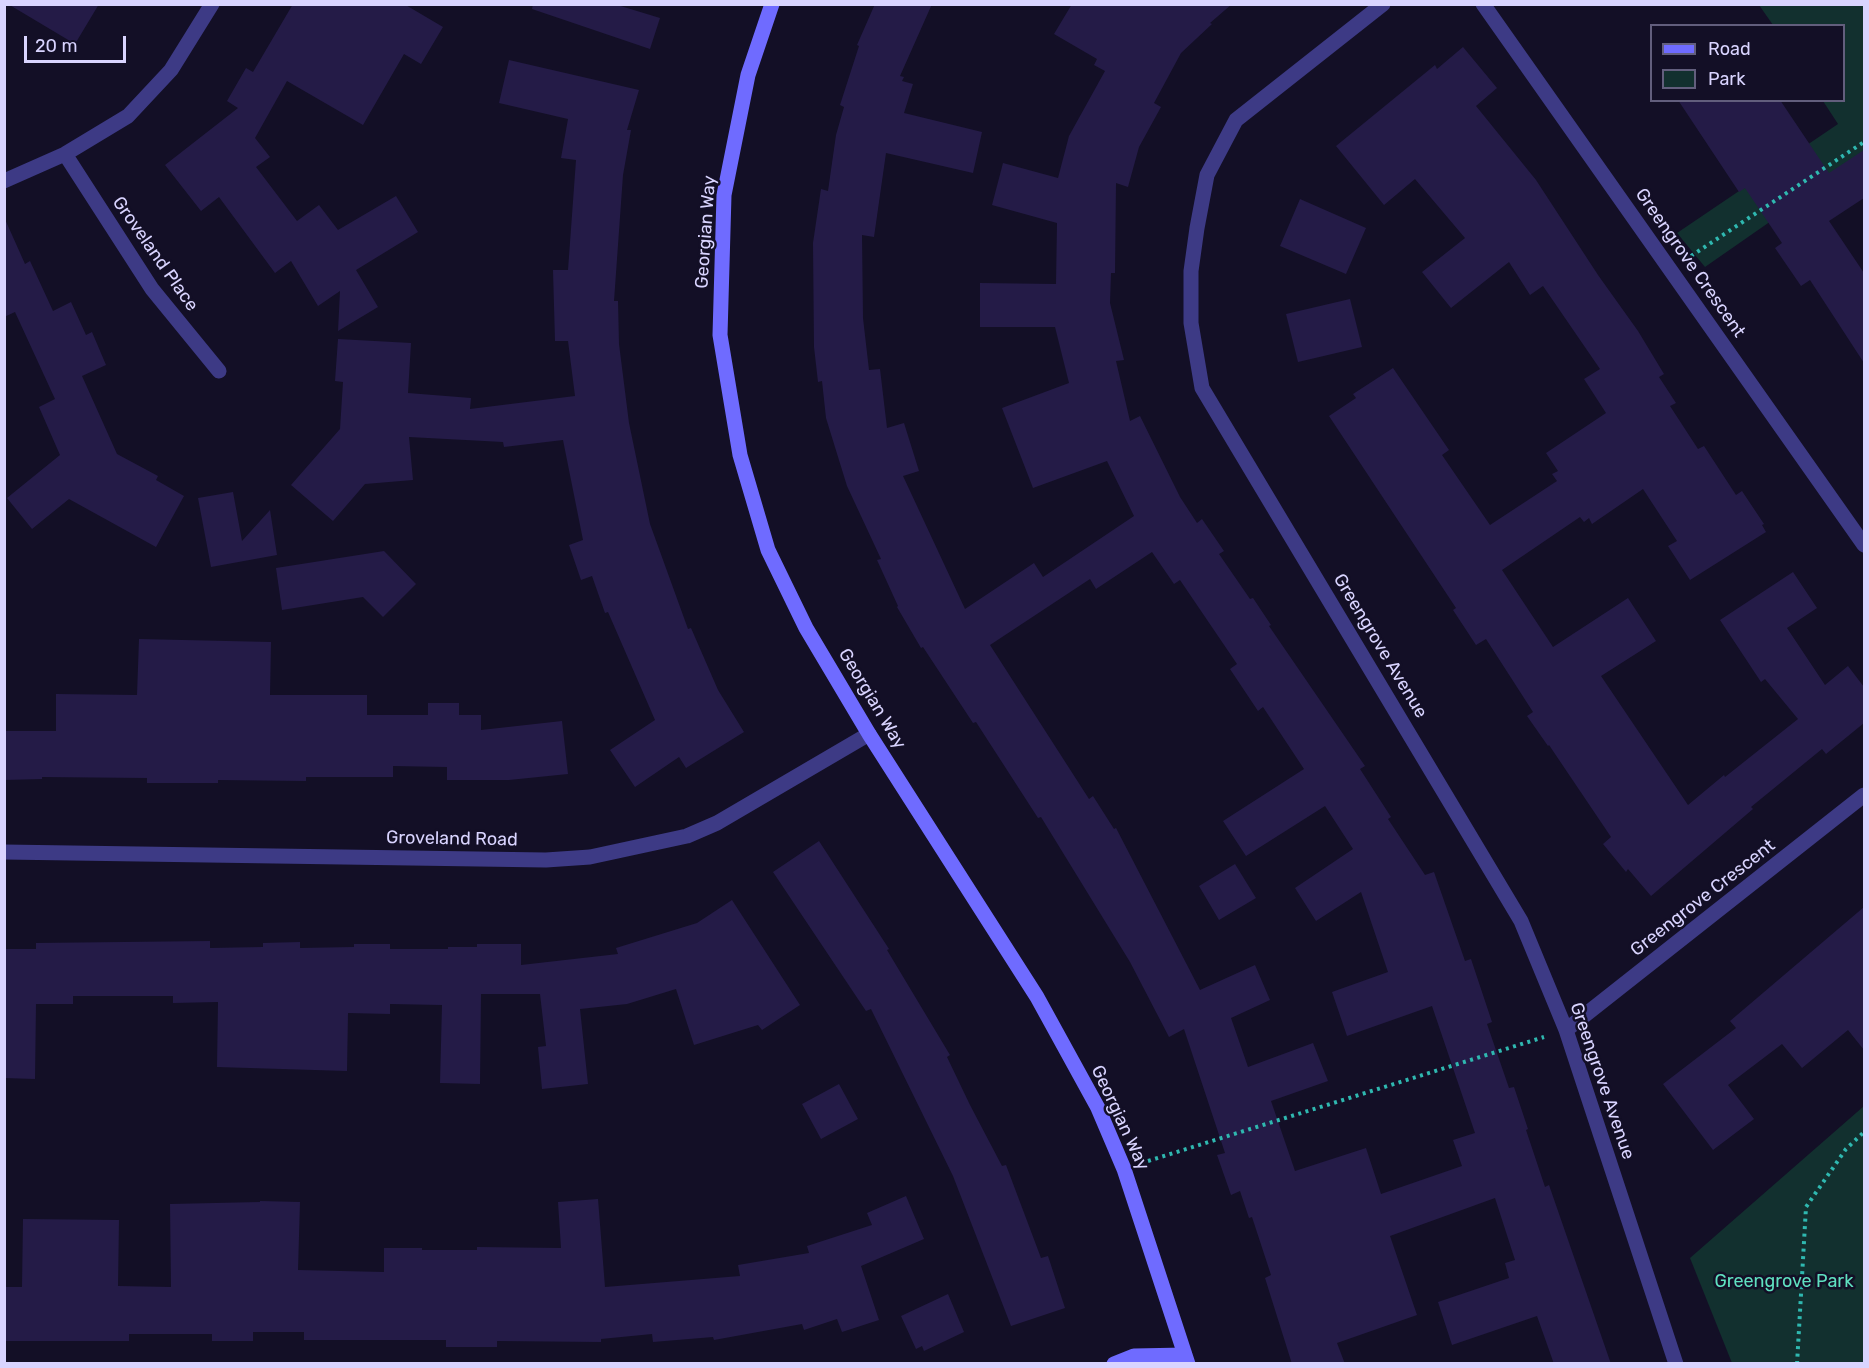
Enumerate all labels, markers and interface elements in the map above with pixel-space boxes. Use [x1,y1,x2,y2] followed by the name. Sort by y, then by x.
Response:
[27,24,129,62] scale bar
[1650,24,1845,102] legend
[35,35,77,57] text: 20 m
[1708,38,1751,60] text: Road
[1708,68,1745,90] text: Park
[691,175,721,289] street label: Georgian Way
[1630,184,1750,342] street label: Greengrove Crescent
[107,193,203,315] street label: Groveland Place
[1328,570,1432,722] street label: Greengrove Avenue
[834,645,910,753] street label: Georgian Way
[386,827,518,851] street label: Groveland Road
[1627,835,1779,961] street label: Greengrove Crescent
[1565,1000,1639,1162] street label: Greengrove Avenue
[1086,1062,1154,1174] street label: Georgian Way
[1715,1271,1853,1293] park label: Greengrove Park

